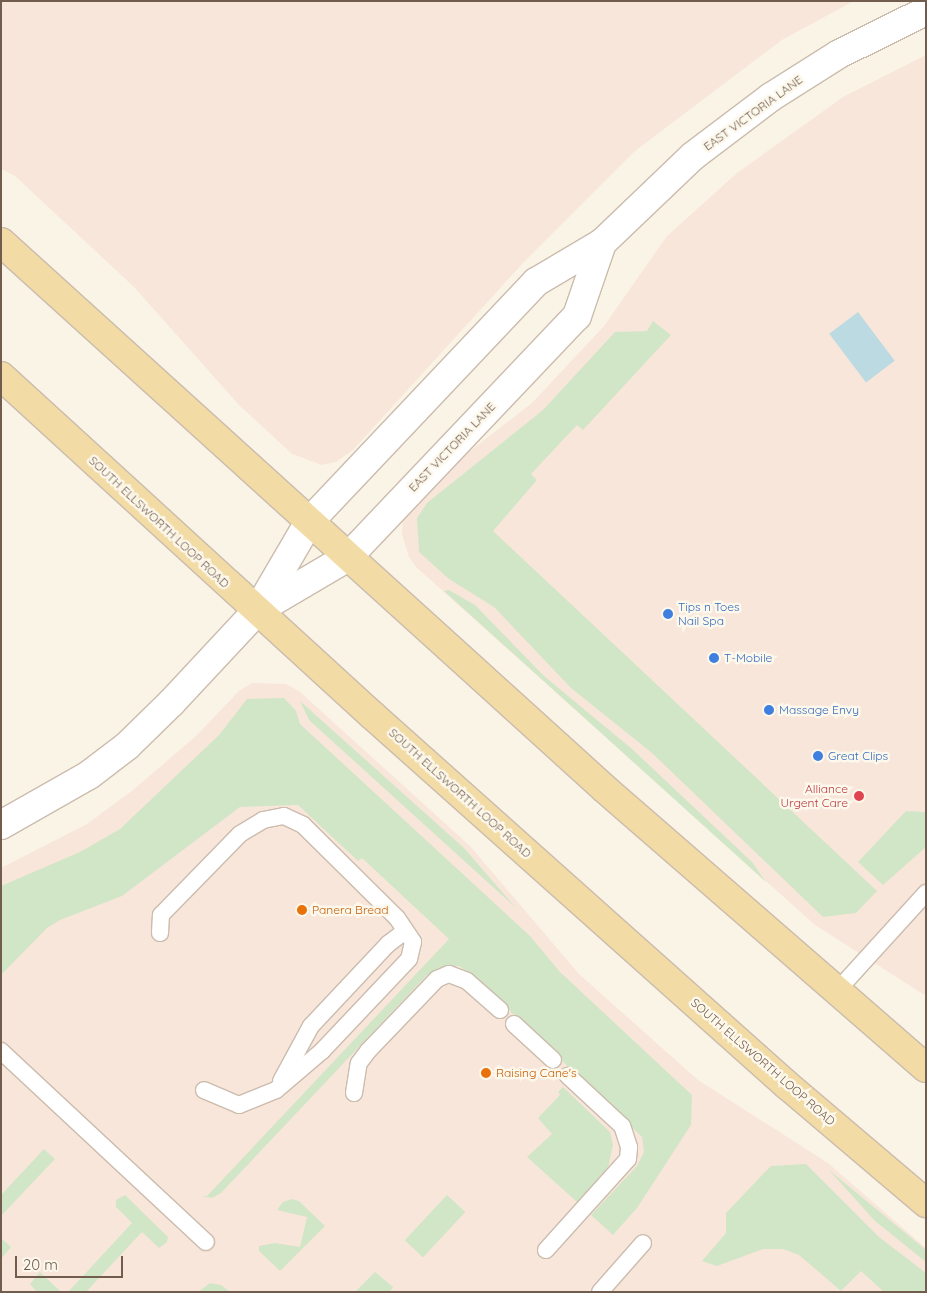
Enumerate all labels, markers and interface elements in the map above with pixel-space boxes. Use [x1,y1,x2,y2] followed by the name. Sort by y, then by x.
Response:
[701,72,805,154] street label: EAST VICTORIA LANE
[406,399,498,495] street label: EAST VICTORIA LANE
[86,453,232,591] street label: SOUTH ELLSWORTH LOOP ROAD
[678,600,740,628] place label: Tips n Toes Nail Spa
[662,608,674,620] marker: Tips n Toes Nail Spa
[724,651,772,665] place label: T-Mobile
[708,652,720,664] marker: T-Mobile
[779,703,859,717] place label: Massage Envy
[763,704,775,716] marker: Massage Envy
[386,725,534,861] street label: SOUTH ELLSWORTH LOOP ROAD
[828,749,888,763] place label: Great Clips
[812,750,824,762] marker: Great Clips
[780,782,848,810] place label: Alliance Urgent Care
[852,789,866,803] marker: Alliance Urgent Care
[312,903,389,917] place label: Panera Bread
[296,904,308,916] marker: Panera Bread
[688,995,838,1129] street label: SOUTH ELLSWORTH LOOP ROAD
[496,1066,577,1080] place label: Raising Cane's
[480,1067,492,1079] marker: Raising Cane's
[18,1246,125,1278] scale bar
[23,1255,58,1274] text: 20 m

